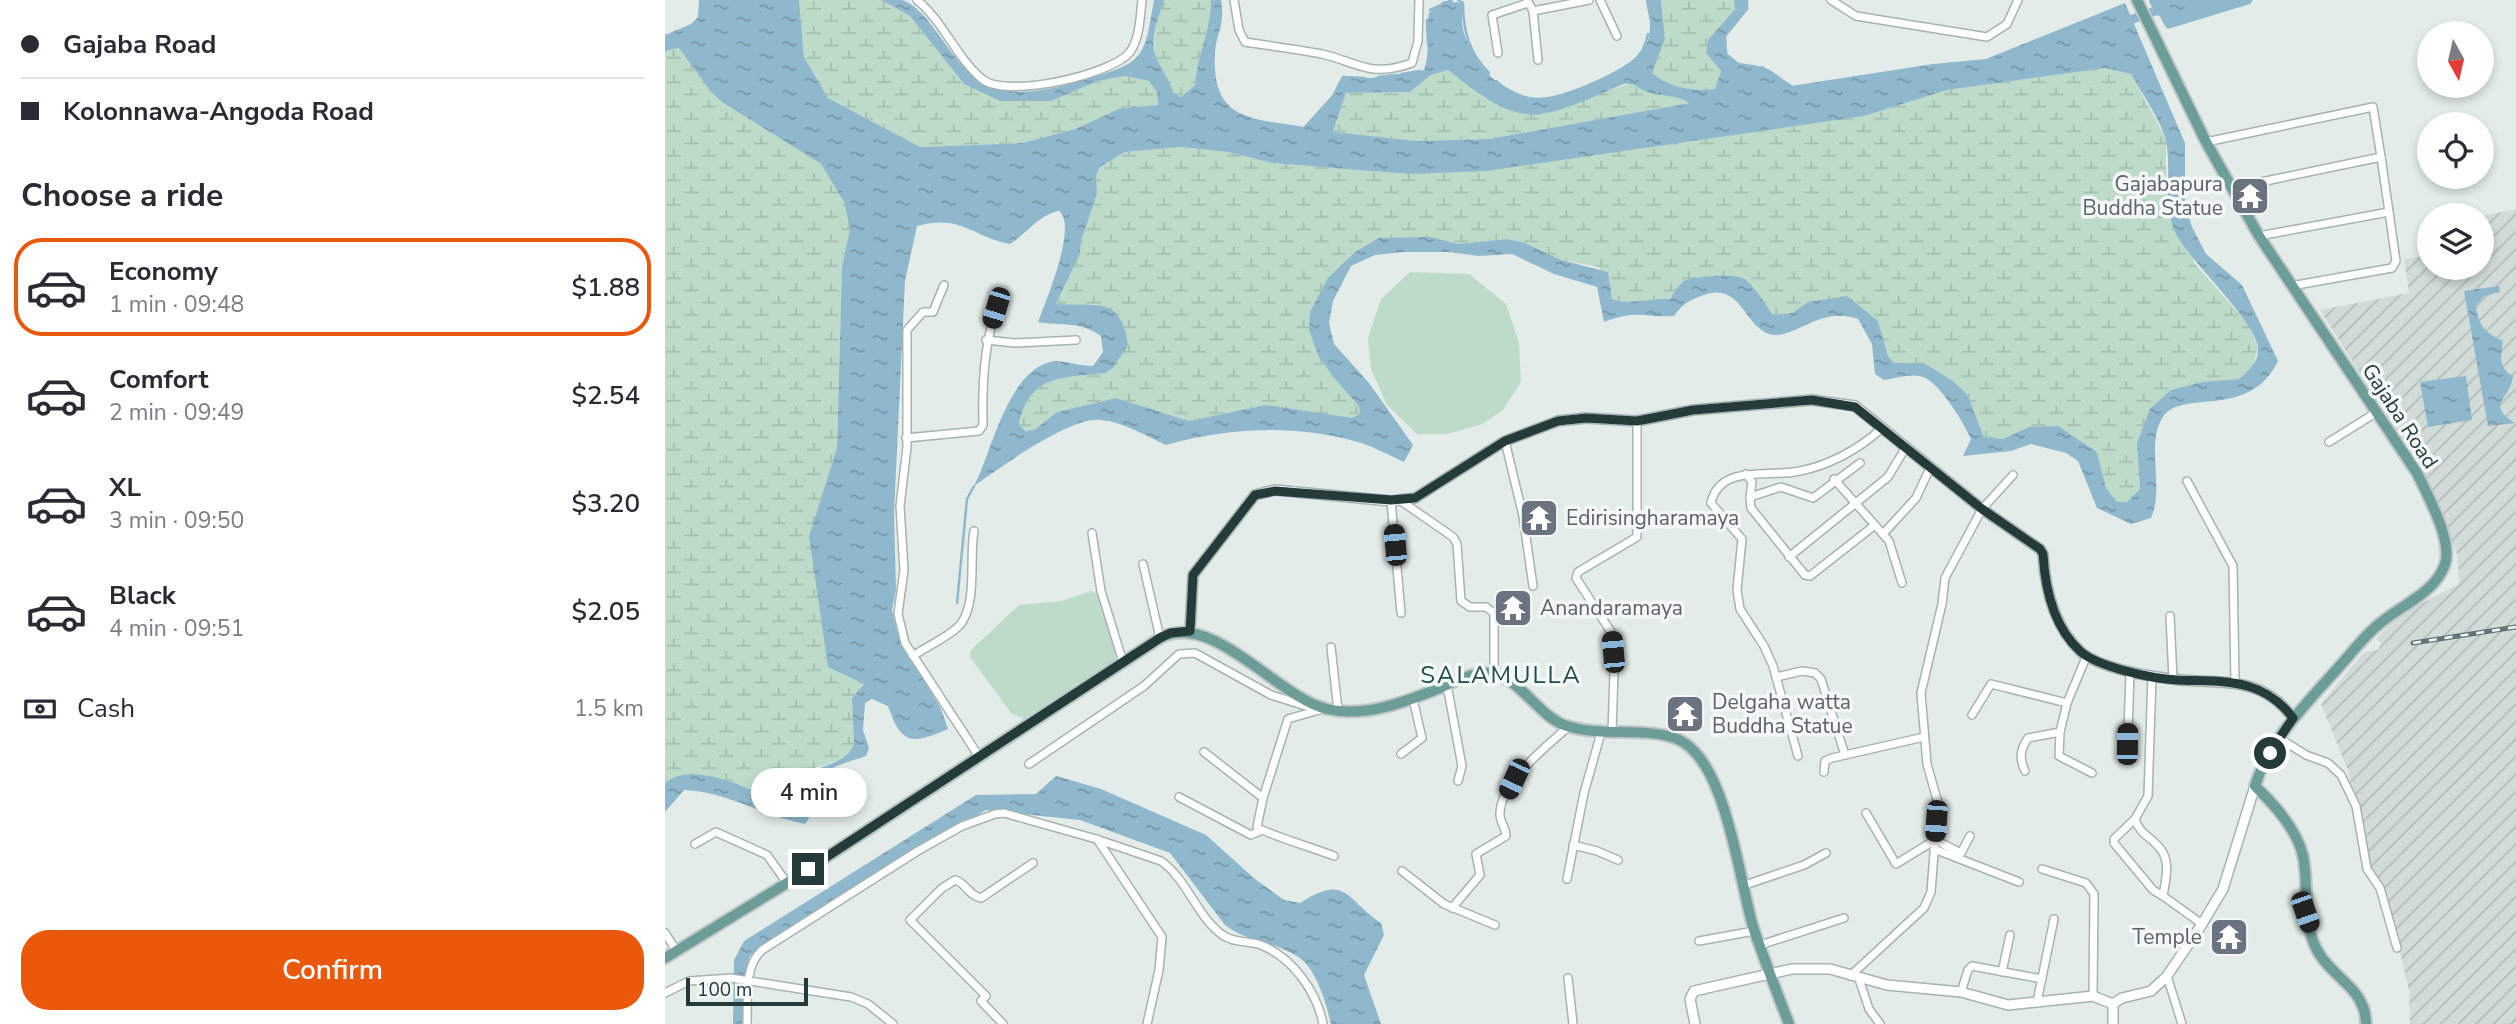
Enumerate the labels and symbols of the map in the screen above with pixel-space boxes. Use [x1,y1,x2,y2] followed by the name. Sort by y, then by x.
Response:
[2417,21,2494,98] north arrow
[2082,170,2223,222] place label: Gajabapura Buddha Statue
[2229,175,2271,217] temple icon: Gajabapura Buddha Statue
[980,285,1013,331] car
[2356,358,2444,474] street label: Gajaba Road
[1518,497,1560,539] temple icon: Edirisingharamaya
[1566,504,1739,532] place label: Edirisingharamaya
[1383,523,1408,567] car
[1492,587,1534,629] temple icon: Anandaramaya
[1540,594,1683,622] place label: Anandaramaya
[1601,630,1626,674] car
[1420,659,1582,691] district label: SALAMULLA
[1712,688,1853,740] place label: Delgaha watta Buddha Statue
[1664,693,1706,735] temple icon: Delgaha watta Buddha Statue
[2117,723,2138,765] car
[2254,737,2286,769] route start
[1496,756,1533,802] car
[750,768,866,816] callout: 4 min
[1925,799,1948,843] car
[792,853,824,885] route end
[2289,889,2322,935] car
[2208,916,2250,958] temple icon: Temple
[2132,923,2202,951] place label: Temple
[686,975,809,1007] scale bar

